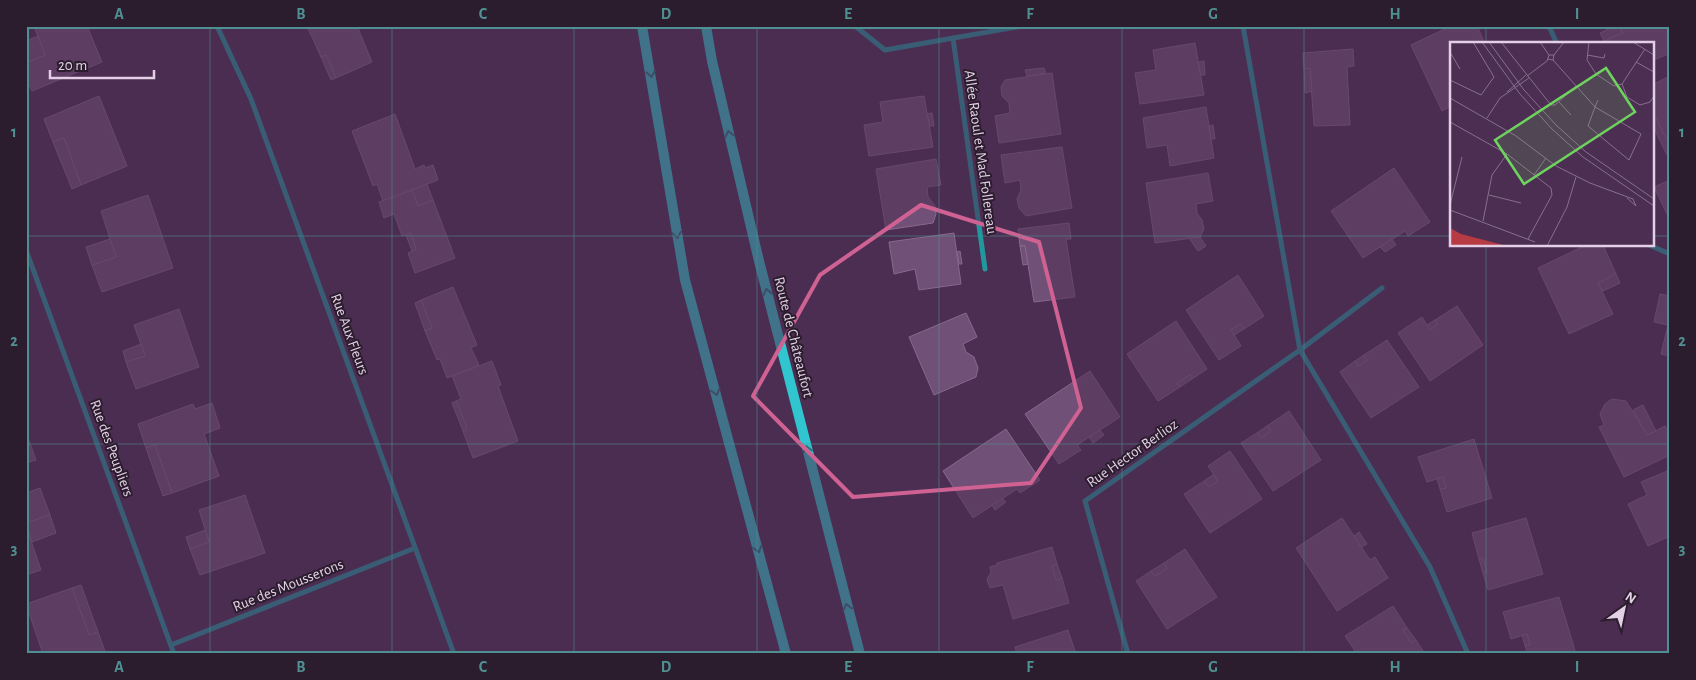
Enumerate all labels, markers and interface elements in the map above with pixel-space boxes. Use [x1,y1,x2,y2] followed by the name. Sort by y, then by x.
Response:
[114,6,124,22] text: A
[296,6,306,22] text: B
[479,6,488,22] text: C
[661,6,672,22] text: D
[844,6,852,22] text: E
[1026,6,1034,22] text: F
[1208,6,1218,22] text: G
[1389,6,1401,22] text: H
[1575,6,1579,22] text: I
[1450,42,1654,246] inset map
[50,48,154,80] scale bar
[58,58,87,73] text: 20 m
[962,69,999,235] street label: Allée Raoul et Mad Follereau
[645,70,655,79] one-way arrow
[11,124,17,140] text: 1
[1679,124,1685,140] text: 1
[724,129,735,138] one-way arrow
[672,230,682,239] one-way arrow
[771,275,816,399] street label: Route de Châteaufort
[762,287,773,296] one-way arrow
[328,292,371,377] street label: Rue Aux Fleurs
[10,333,18,349] text: 2
[1678,333,1686,349] text: 2
[710,388,720,396] one-way arrow
[87,398,136,499] street label: Rue des Peupliers
[1084,417,1180,490] street label: Rue Hector Berlioz
[803,446,813,454] one-way arrow
[11,541,18,557] text: 3
[1679,541,1686,557] text: 3
[752,545,763,554] one-way arrow
[231,556,346,614] street label: Rue des Mousserons
[1598,582,1648,632] north arrow
[1623,589,1638,606] text: N
[843,603,853,611] one-way arrow
[114,659,124,675] text: A
[296,659,306,675] text: B
[479,659,488,675] text: C
[661,659,672,675] text: D
[844,659,852,675] text: E
[1026,659,1034,675] text: F
[1208,659,1218,675] text: G
[1389,659,1401,675] text: H
[1575,659,1579,675] text: I

